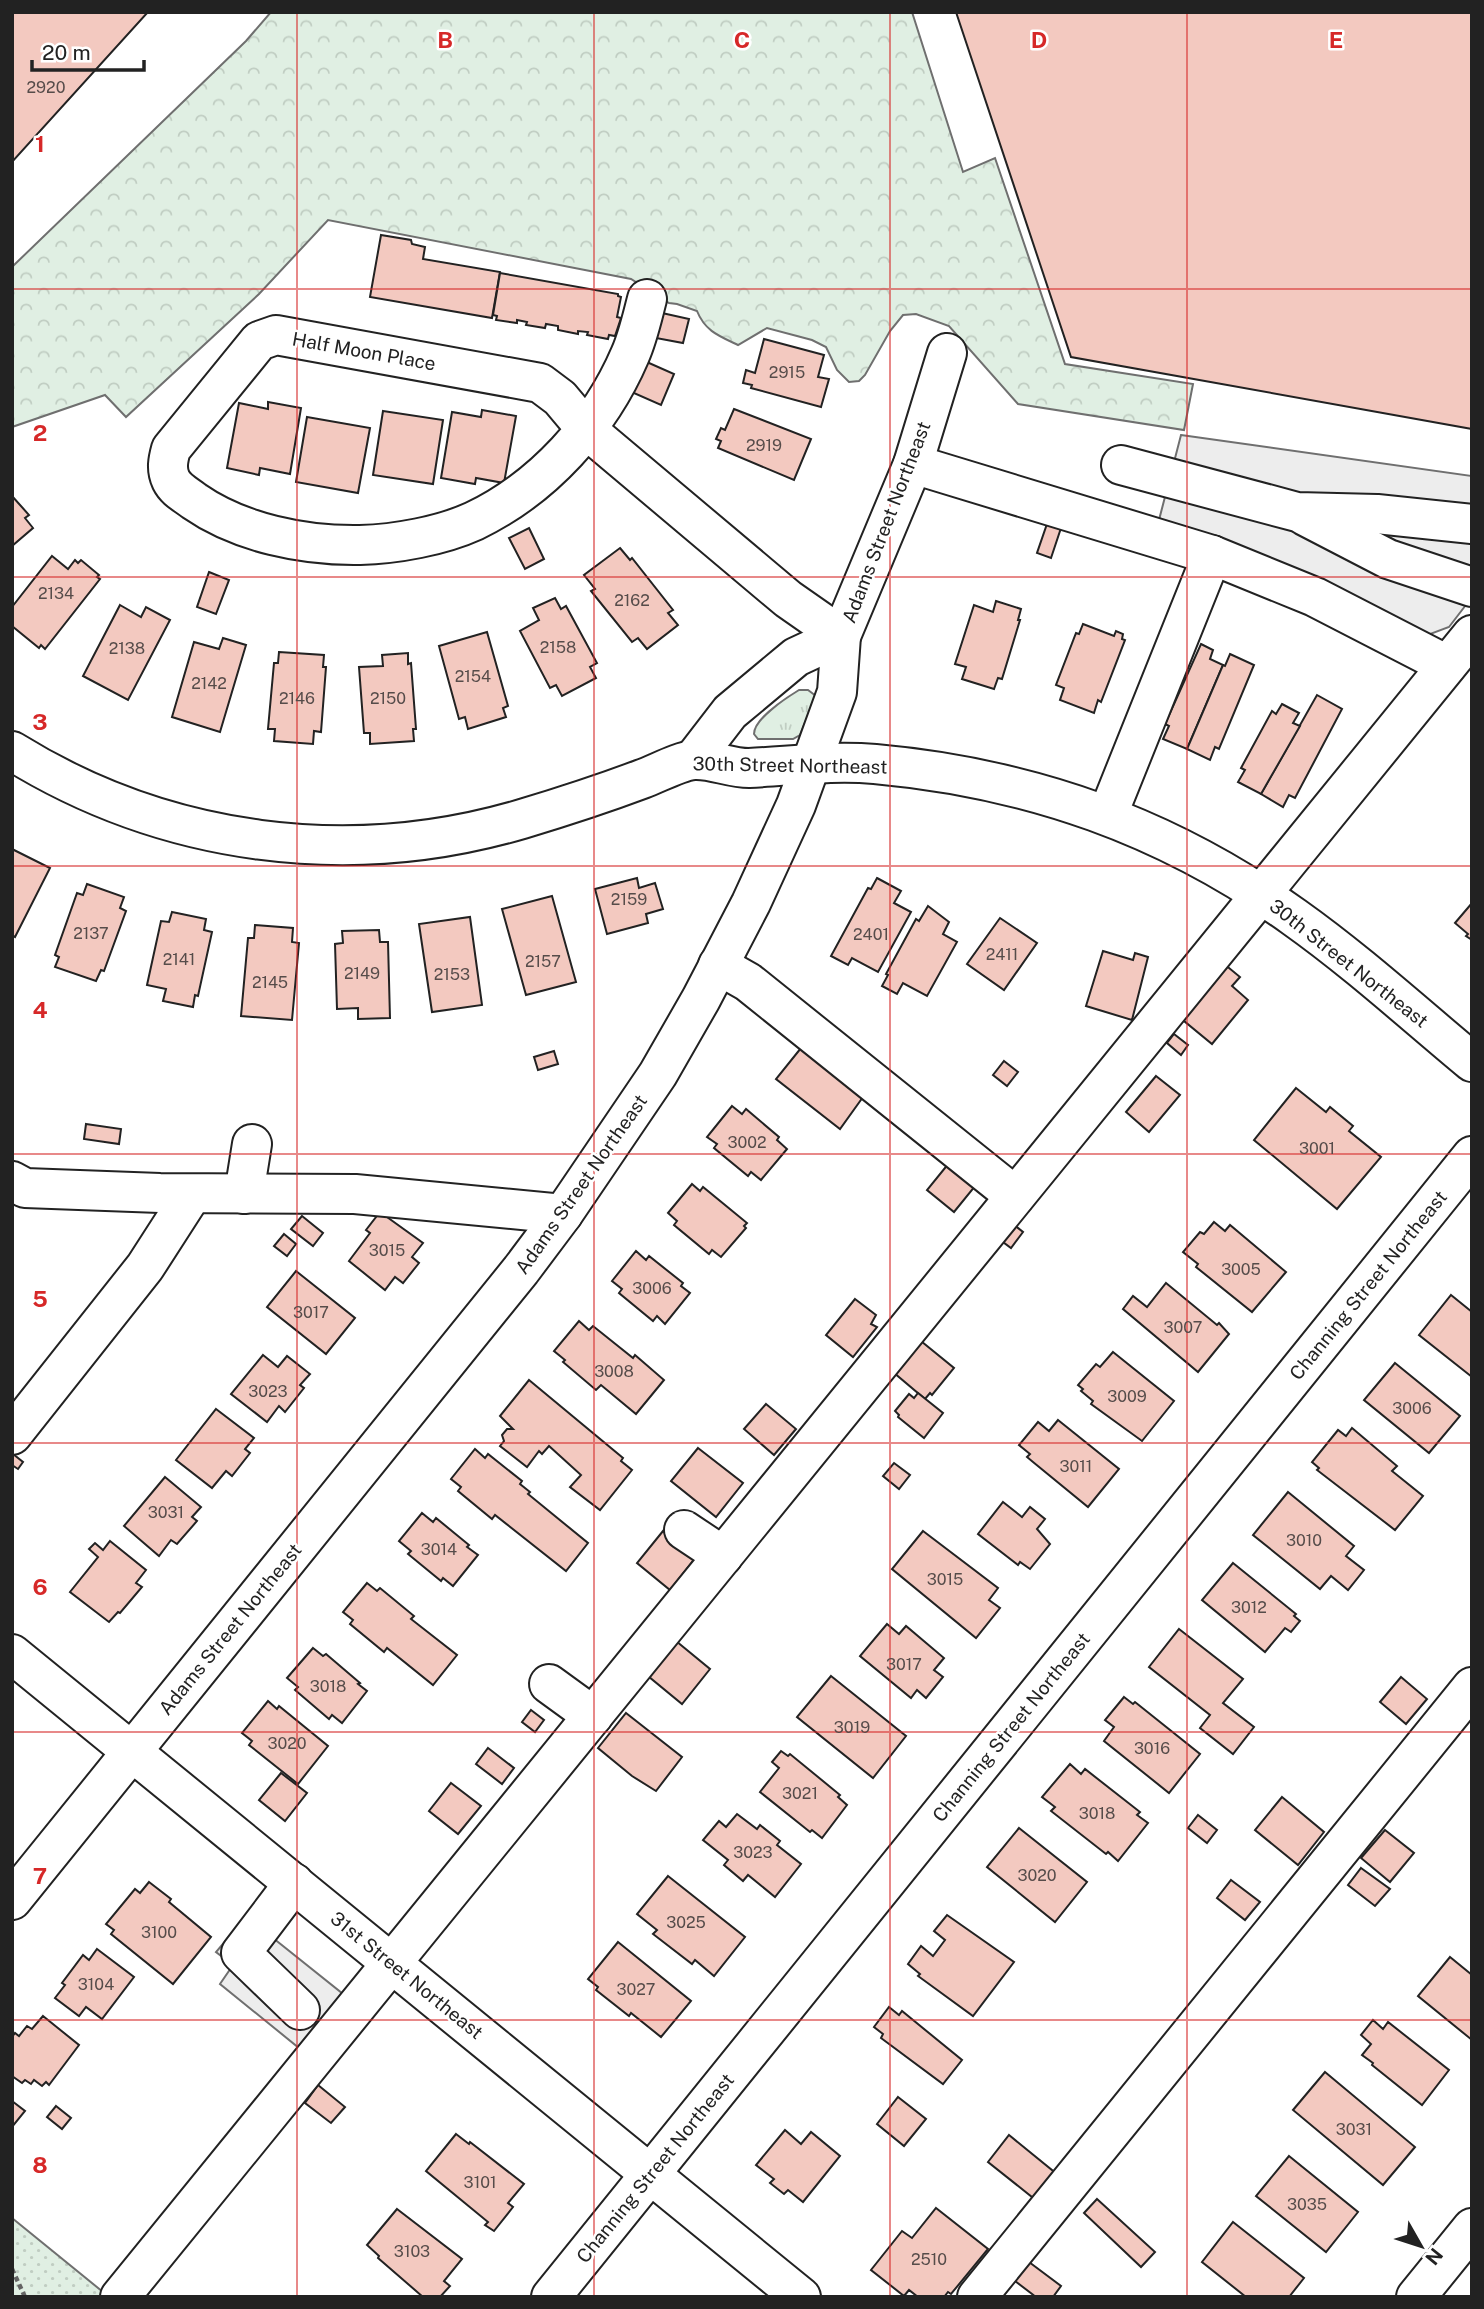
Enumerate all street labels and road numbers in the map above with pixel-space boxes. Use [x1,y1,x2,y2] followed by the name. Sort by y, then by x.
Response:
[290,328,438,374] street label: Half Moon Place
[837,418,935,626] street label: Adams Street Northeast
[692,752,888,778] street label: 30th Street Northeast
[1265,894,1433,1032] street label: 30th Street Northeast
[511,1090,651,1278] street label: Adams Street Northeast
[1285,1186,1451,1384] street label: Channing Street Northeast
[154,1539,306,1719] street label: Adams Street Northeast
[928,1628,1094,1826] street label: Channing Street Northeast
[326,1907,488,2043] street label: 31st Street Northeast
[572,2069,738,2267] street label: Channing Street Northeast

